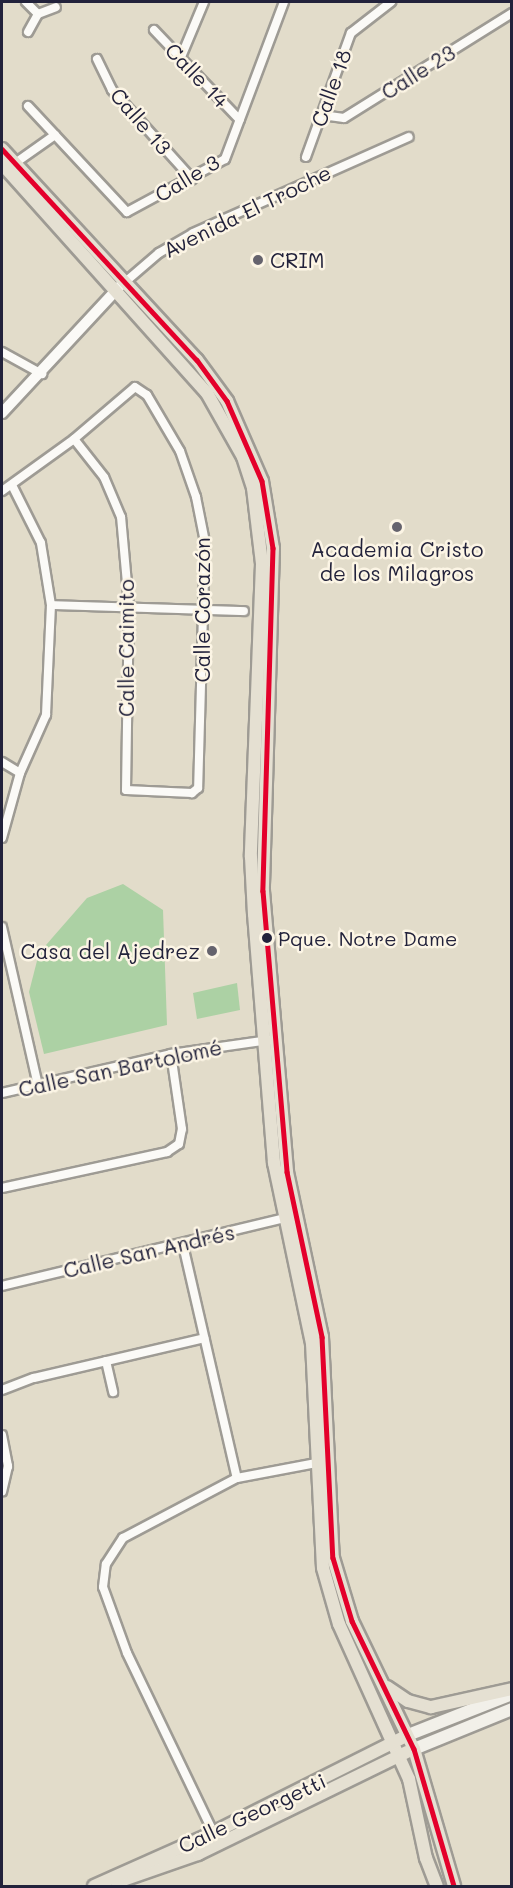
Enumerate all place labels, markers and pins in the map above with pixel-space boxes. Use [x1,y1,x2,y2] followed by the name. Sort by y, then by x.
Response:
[270,247,324,273] place label: CRIM
[251,253,265,267] marker: CRIM
[390,520,404,534] marker: Academia Cristo de los Milagros
[310,536,484,586] place label: Academia Cristo de los Milagros
[278,926,457,950] place label: Pque. Notre Dame
[261,932,273,944] marker: Pque. Notre Dame
[20,938,200,964] place label: Casa del Ajedrez
[205,944,219,958] marker: Casa del Ajedrez

